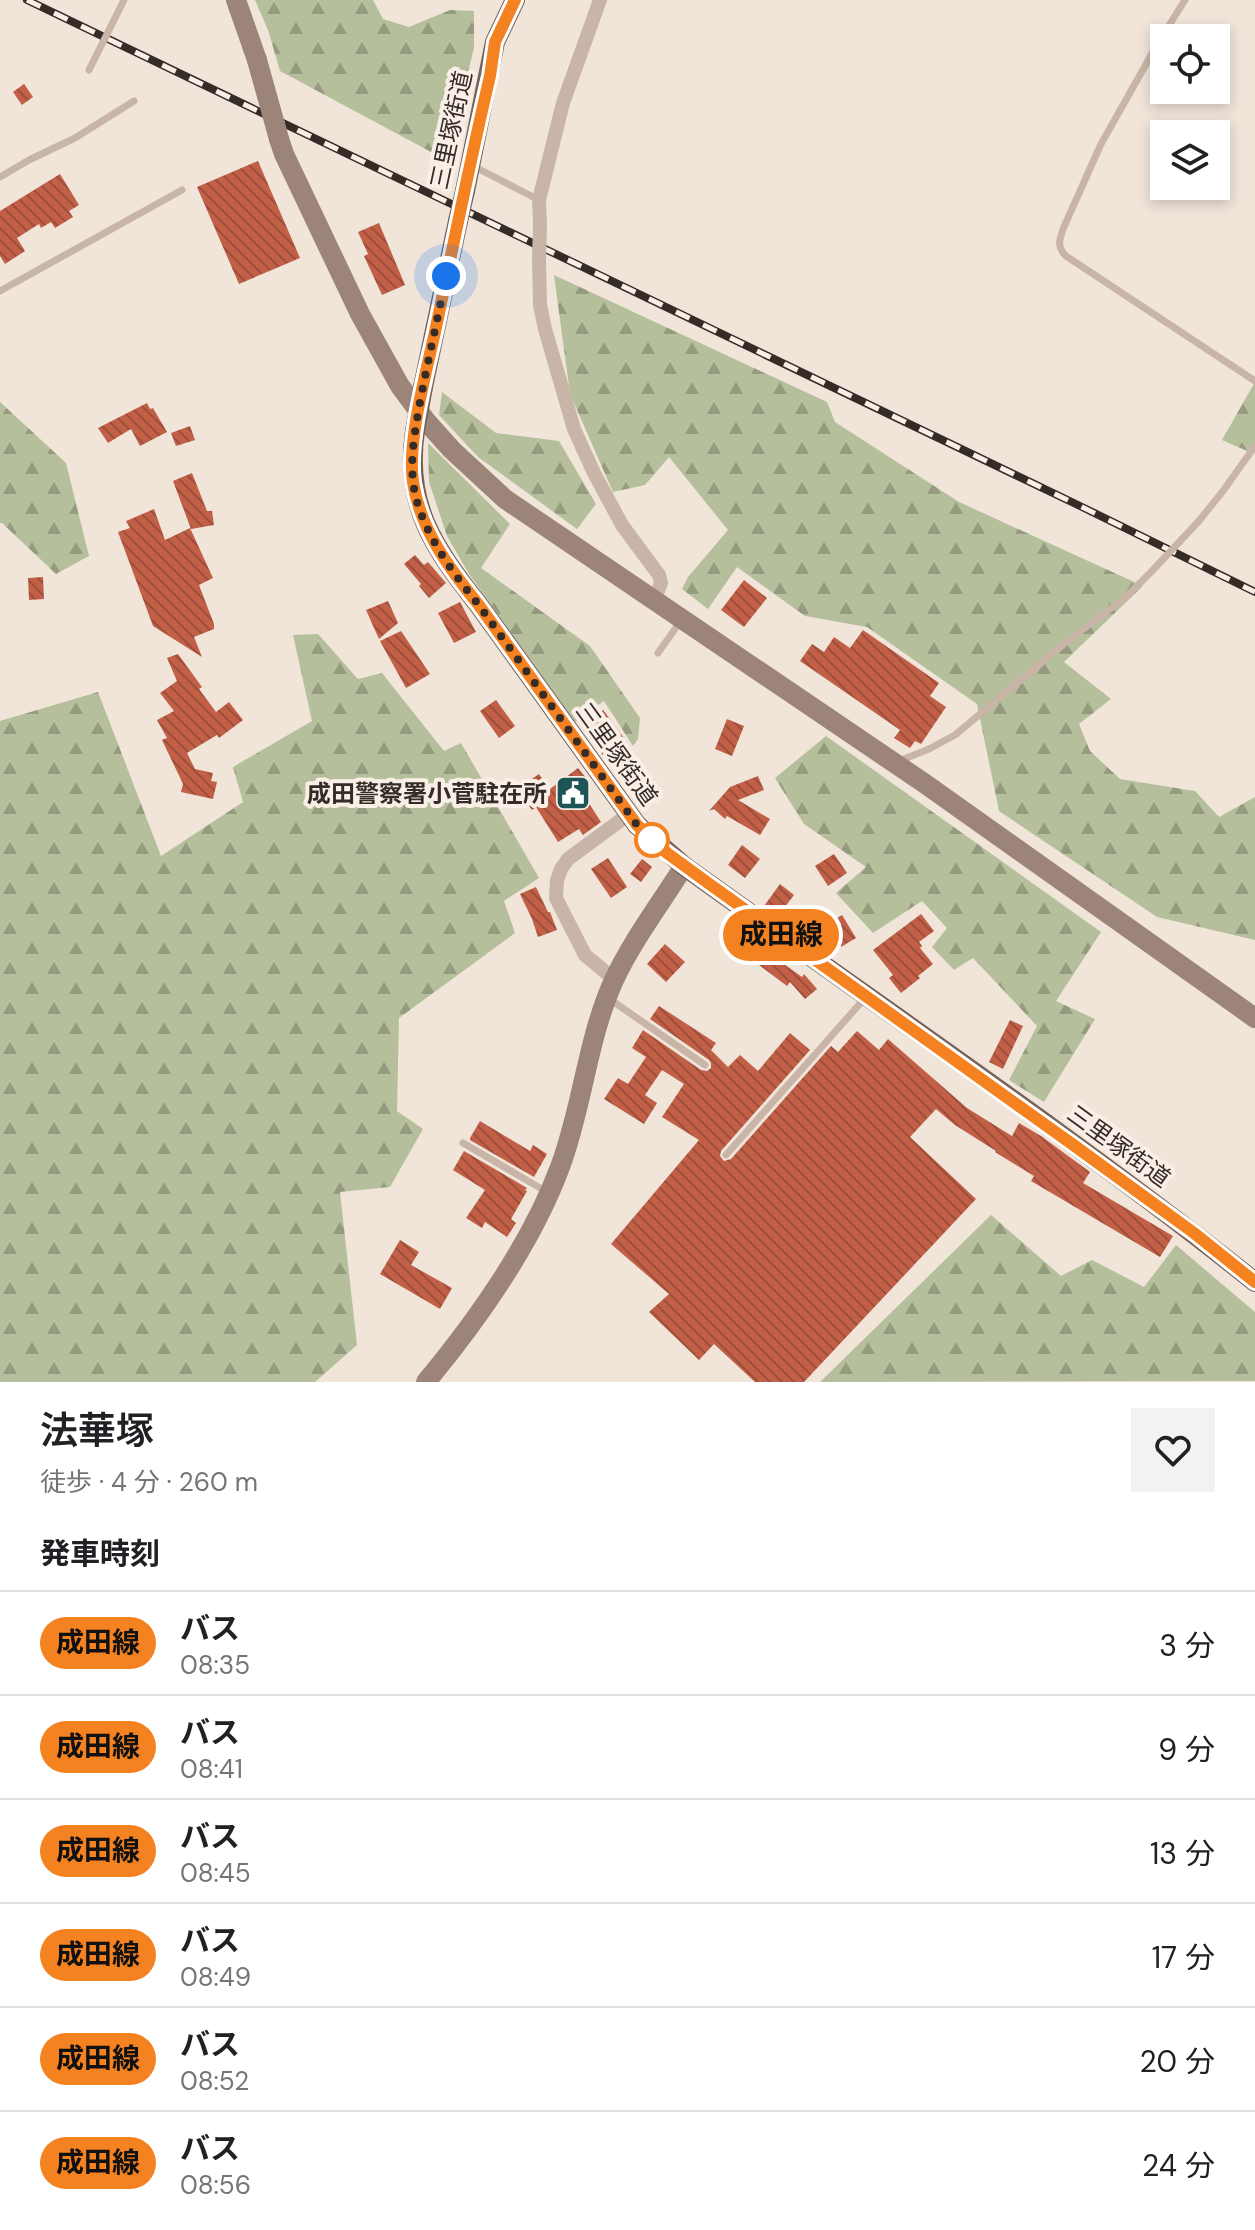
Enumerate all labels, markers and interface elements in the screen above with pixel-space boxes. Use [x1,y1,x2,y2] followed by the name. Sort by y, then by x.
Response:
[1150,24,1230,200] map controls
[1150,24,1230,104] button: locate
[423,68,479,192] street label: 三里塚街道
[1150,120,1230,200] button: layers
[426,256,466,296] your location
[569,696,665,812] street label: 三里塚街道
[554,774,592,812] public building icon: 成田警察署小菅駐在所
[307,778,547,809] place label: 成田警察署小菅駐在所
[635,823,669,857] unlabelled marker
[735,909,827,961] line badge: 成田線
[739,916,823,953] text: 成田線
[1061,1098,1177,1194] street label: 三里塚街道
[40,1406,154,1456] text: 法華塚
[1131,1408,1215,1492] button: heart
[40,1465,258,1499] text: 徒歩 · 4 分 · 260 m
[40,1534,160,1573] text: 発車時刻
[180,1609,240,1648] text: バス
[56,1624,140,1661] text: 成田線
[1159,1626,1215,1665] text: 3 分
[180,1648,250,1682] text: 08:35
[180,1713,240,1752] text: バス
[56,1728,140,1765] text: 成田線
[1158,1730,1215,1769] text: 9 分
[180,1752,243,1786] text: 08:41
[180,1817,240,1856] text: バス
[56,1832,140,1869] text: 成田線
[1150,1834,1215,1873] text: 13 分
[180,1856,251,1890] text: 08:45
[180,1921,240,1960] text: バス
[56,1936,140,1973] text: 成田線
[1152,1938,1215,1977] text: 17 分
[180,1960,251,1994] text: 08:49
[180,2025,240,2064] text: バス
[56,2040,140,2077] text: 成田線
[1140,2042,1215,2081] text: 20 分
[180,2064,249,2098] text: 08:52
[180,2129,240,2168] text: バス
[56,2144,140,2181] text: 成田線
[1142,2146,1215,2185] text: 24 分
[180,2168,251,2202] text: 08:56

